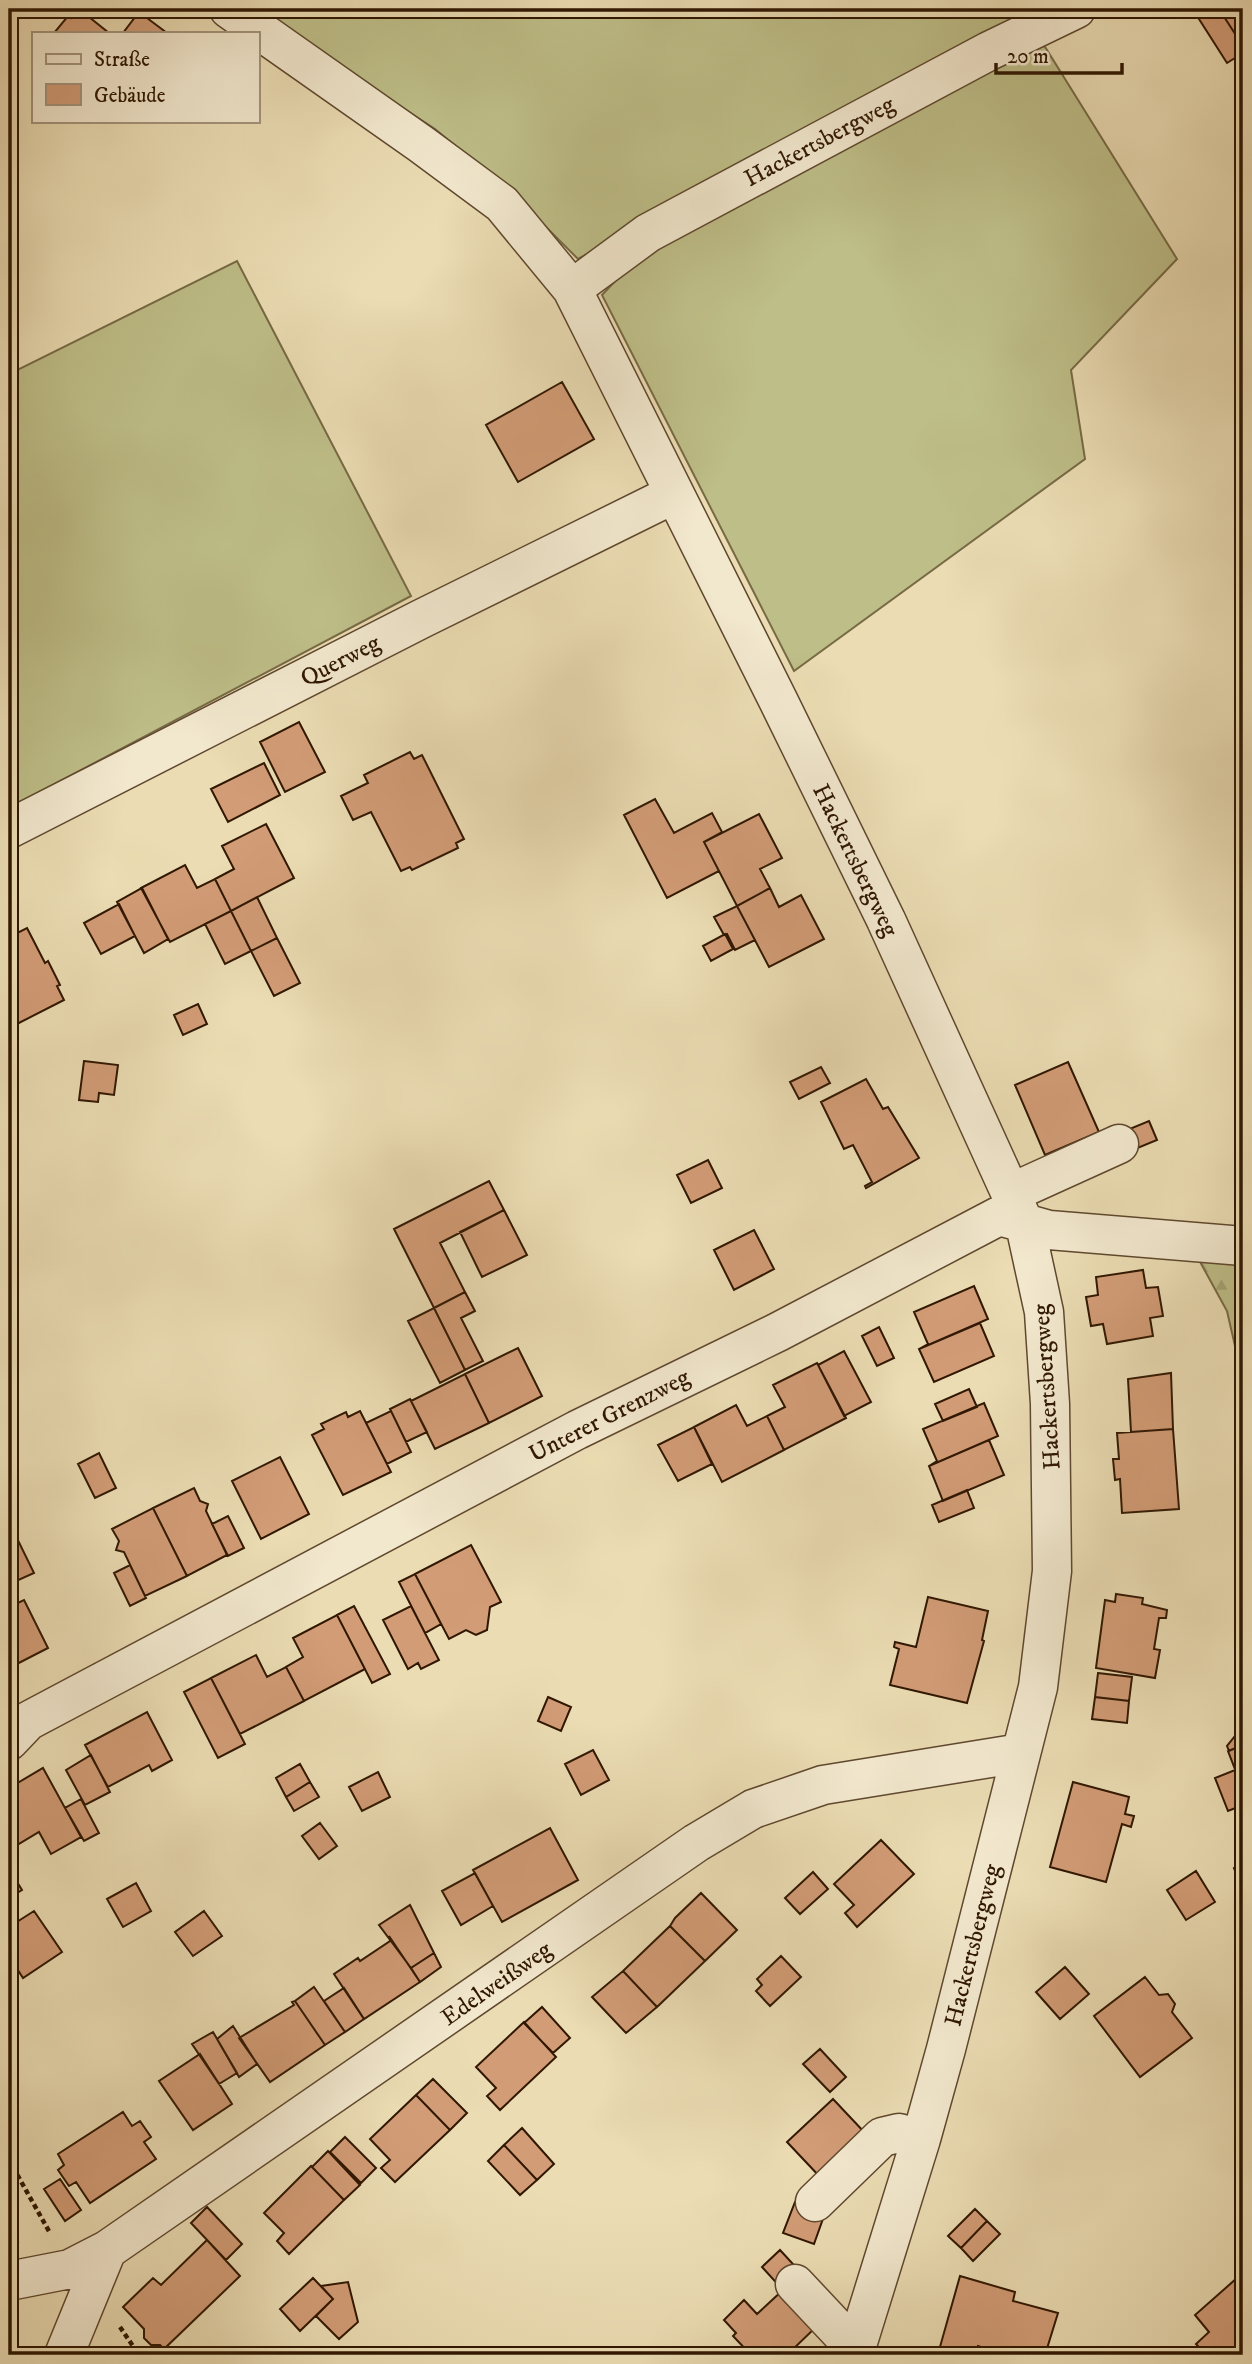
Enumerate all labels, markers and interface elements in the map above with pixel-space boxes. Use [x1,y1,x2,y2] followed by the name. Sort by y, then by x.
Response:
[32,32,259,122] legend
[996,32,1122,76] scale bar
[1007,44,1049,70] text: 20 m
[94,47,150,73] text: Straße
[94,83,166,109] text: Gebäude
[739,89,900,194] street label: Hackertsbergweg
[296,628,386,694] street label: Querweg
[805,779,905,942] street label: Hackertsbergweg
[1026,1303,1068,1471] street label: Hackertsbergweg
[524,1362,695,1469] street label: Unterer Grenzweg
[938,1861,1008,2029] street label: Hackertsbergweg
[435,1935,558,2033] street label: Edelweißweg

